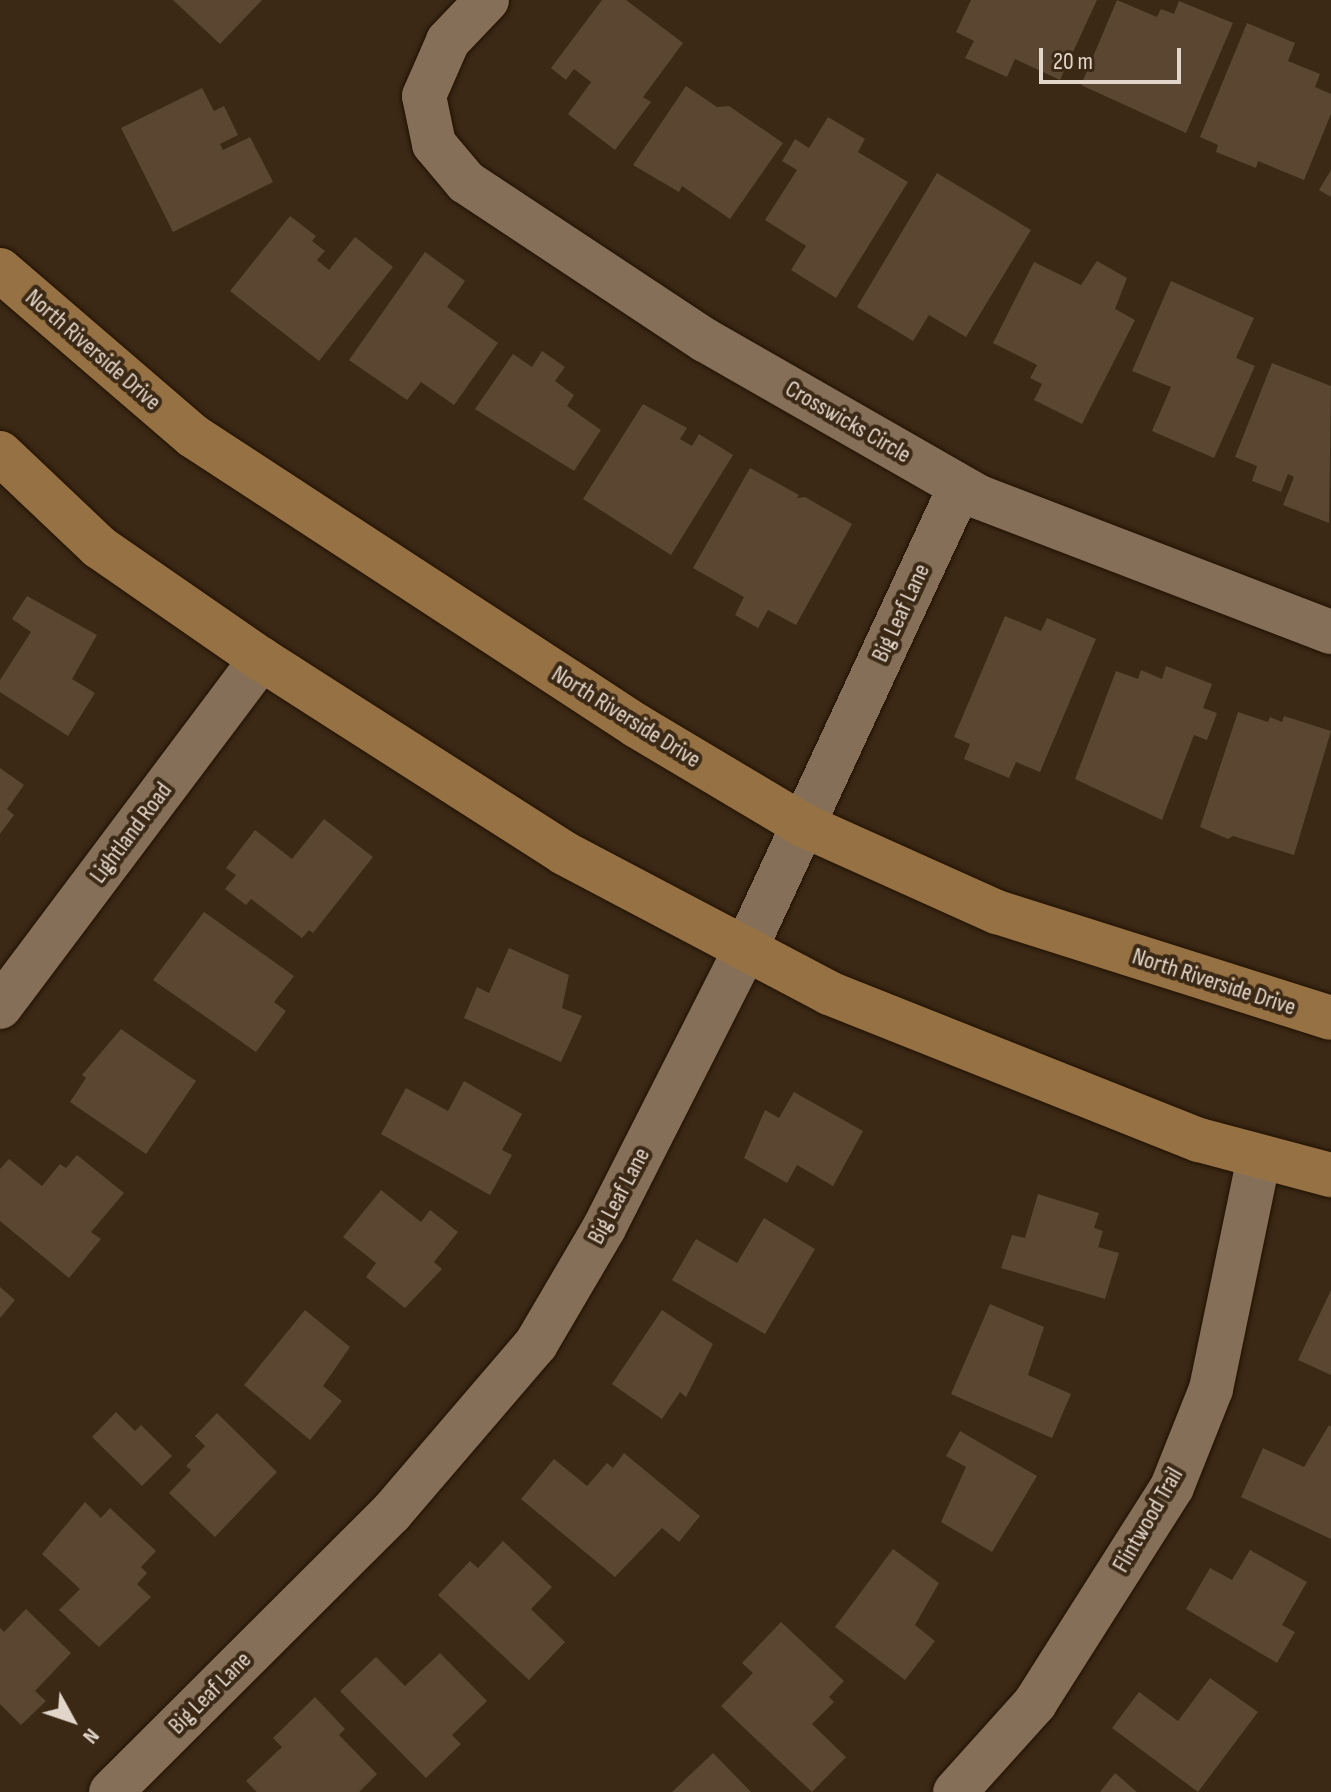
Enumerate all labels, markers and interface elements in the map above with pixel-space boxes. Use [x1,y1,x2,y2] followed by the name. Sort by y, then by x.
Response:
[1043,32,1185,82] scale bar
[1053,47,1093,76] text: 20 m
[19,283,167,417] street label: North Riverside Drive
[780,375,916,469] street label: Crosswicks Circle
[866,559,936,667] street label: Big Leaf Lane
[546,660,706,774] street label: North Riverside Drive
[84,777,178,889] street label: Lightland Road
[1129,942,1299,1022] street label: North Riverside Drive
[582,1143,656,1249] street label: Big Leaf Lane
[1107,1463,1189,1577] street label: Flintwood Trail
[163,1646,257,1740] street label: Big Leaf Lane
[32,1680,112,1760] north arrow
[77,1723,105,1749] text: N

